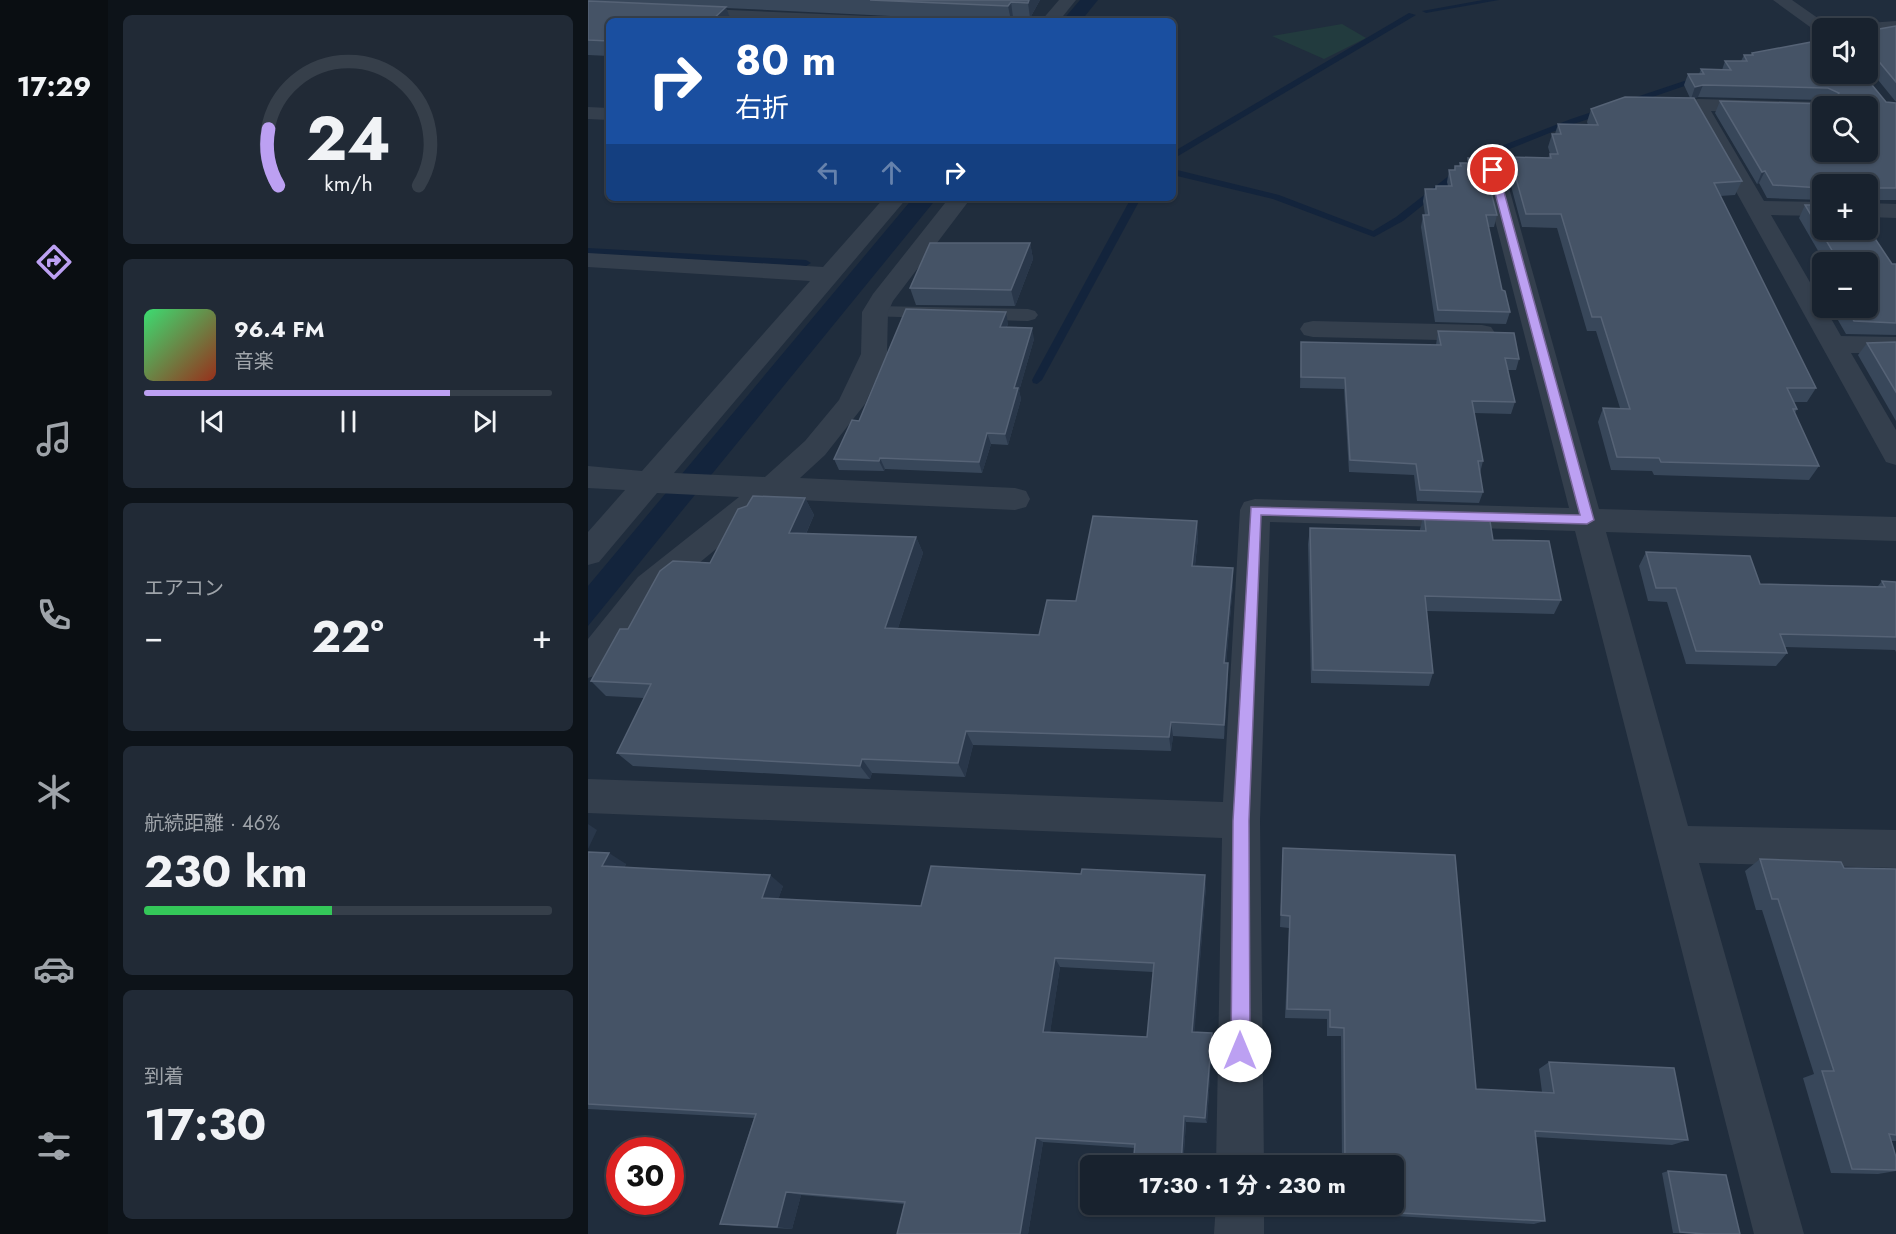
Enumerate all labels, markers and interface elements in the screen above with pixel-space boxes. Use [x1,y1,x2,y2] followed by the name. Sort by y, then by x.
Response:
[1812,18,1878,318] map controls
[1812,18,1878,84] button: sound
[735,30,836,91] text: 80 m
[636,42,714,120] icon: right
[17,67,91,106] text: 17:29
[735,88,789,127] text: 右折
[306,94,390,184] text: 24
[1812,96,1878,162] button: search
[1467,144,1518,195] pin
[1476,153,1509,186] icon: arrive
[812,156,845,189] icon: left
[875,156,908,189] icon: ahead
[938,156,971,189] icon: right
[324,169,372,200] text: km/h
[1812,174,1878,240] button: +
[33,241,75,283] icon: directions
[1812,252,1878,318] button: −
[234,313,324,345] text: 96.4 FM
[234,347,274,376] text: 音楽
[196,405,229,438] icon: previous
[332,405,365,438] icon: pause
[468,405,501,438] icon: next
[33,418,75,460] icon: music
[144,574,224,603] text: エアコン
[33,594,75,636] icon: phone
[311,604,384,669] text: 22°
[144,613,163,660] text: −
[532,613,552,660] text: +
[33,771,75,813] icon: climate
[144,809,280,838] text: 航続距離 · 46%
[144,839,308,904] text: 230 km
[33,948,75,990] icon: car
[1208,1019,1272,1083] position arrow
[144,1062,184,1091] text: 到着
[144,1092,266,1157] text: 17:30
[33,1125,75,1167] icon: filters
[606,1137,684,1215] speed limit sign: 30
[1138,1169,1346,1201] text: 17:30 · 1 分 · 230 m

